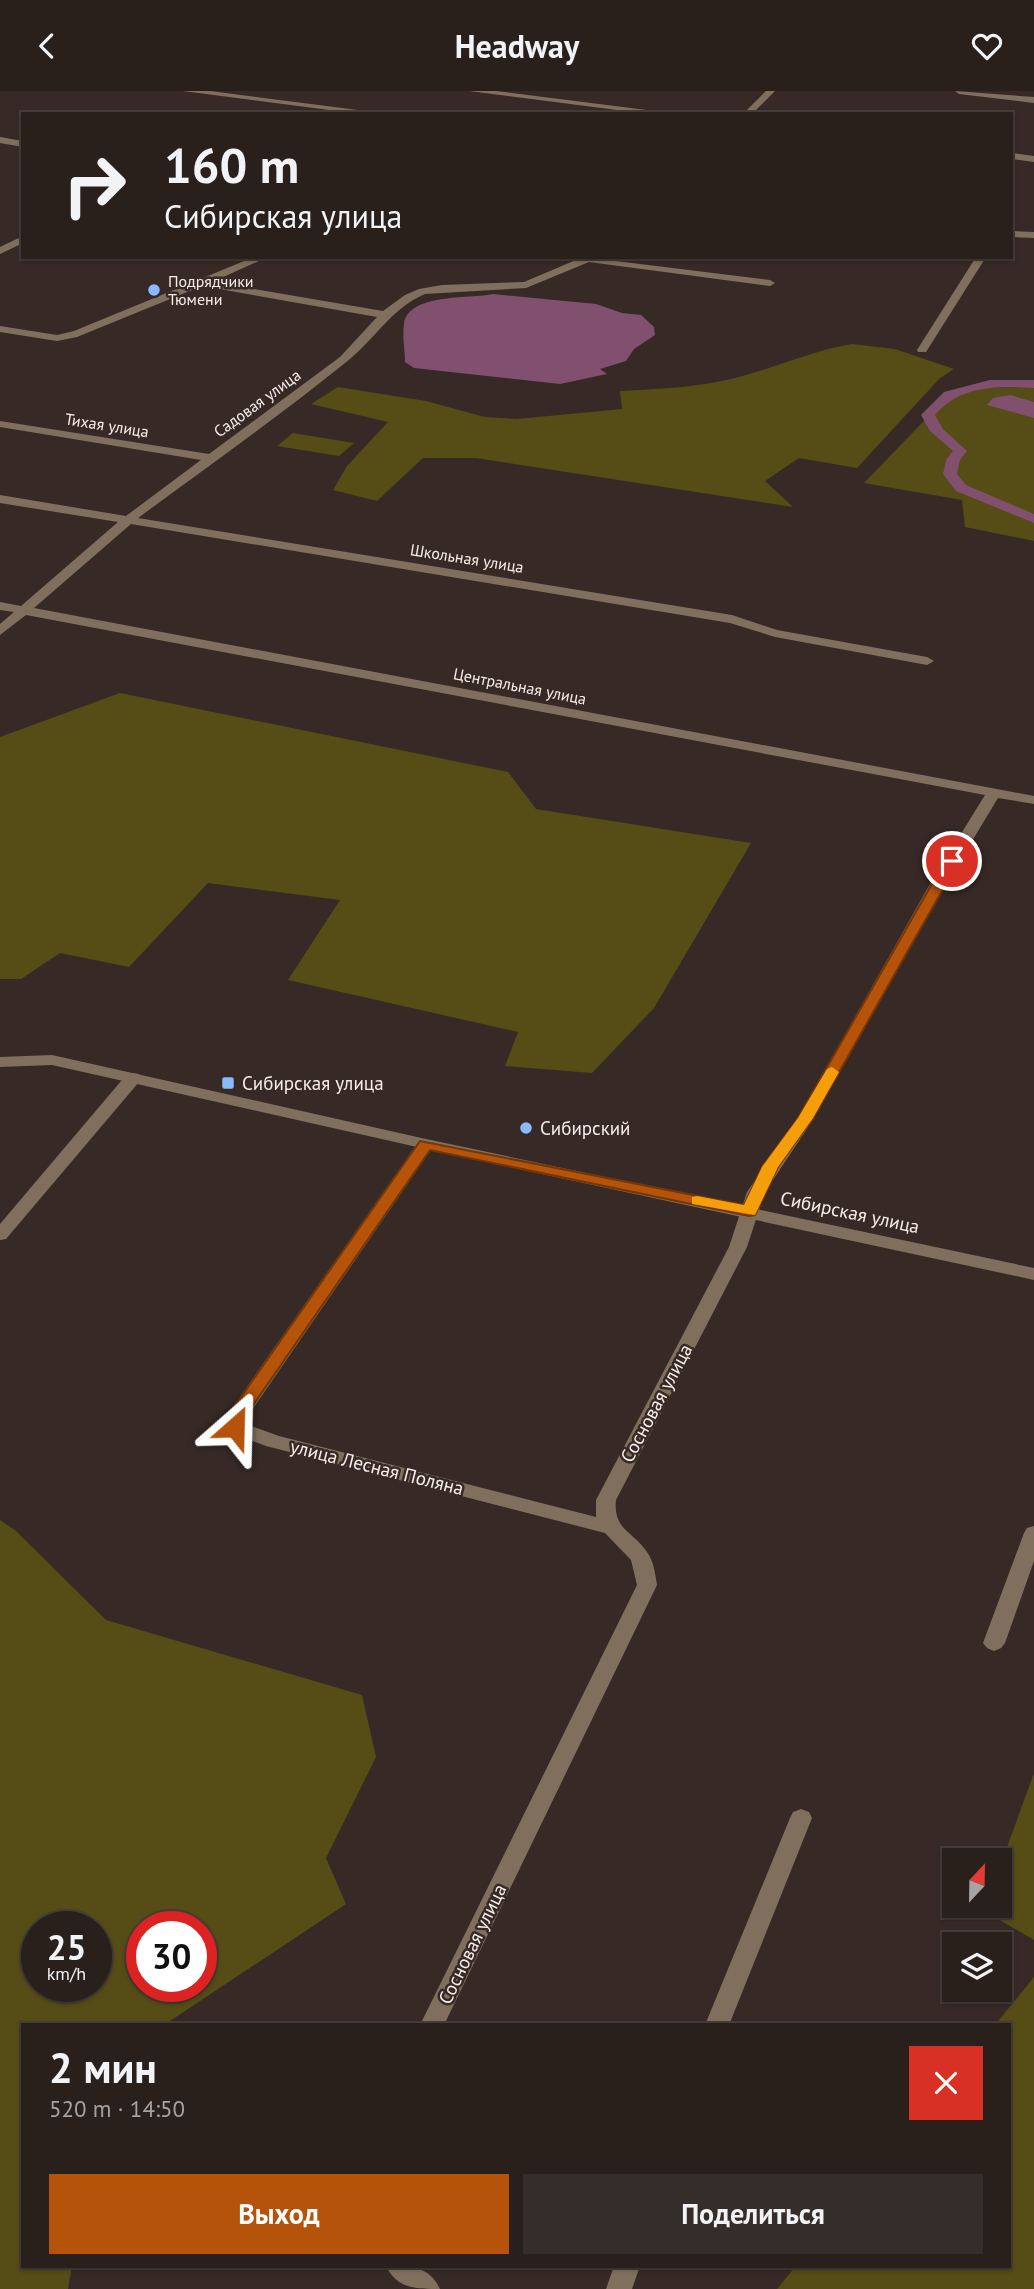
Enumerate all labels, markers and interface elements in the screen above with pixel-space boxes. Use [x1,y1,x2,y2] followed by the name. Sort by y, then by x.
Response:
[455,25,579,67] text: Headway
[28,27,66,65] icon: back
[968,27,1006,65] icon: heart
[164,133,299,197] text: 160 m
[49,140,140,231] icon: right
[164,195,402,237] text: Сибирская улица
[168,271,254,309] place label: Подрядчики Тюмени
[146,282,162,298] marker: Подрядчики Тюмени
[210,365,304,441] street label: Садовая улица
[64,409,150,441] street label: Тихая улица
[409,539,525,577] street label: Школьная улица
[452,663,588,709] street label: Центральная улица
[922,831,982,891] pin
[933,842,971,880] icon: arrive
[242,1071,384,1095] place label: Сибирская улица
[220,1075,236,1091] marker: Сибирская улица
[540,1116,630,1140] place label: Сибирский
[518,1120,534,1136] marker: Сибирский
[778,1186,922,1238] street label: Сибирская улица
[615,1340,697,1466] street label: Сосновая улица
[198,1390,272,1464] position arrow
[288,1434,466,1500] street label: улица Лесная Поляна
[942,1848,1012,1918] north arrow
[942,1848,1012,2002] map controls
[433,1880,511,2008] street label: Сосновая улица
[126,1911,217,2002] speed limit sign: 30
[47,1924,86,1970] text: 25
[942,1932,1012,2002] button: layers
[47,1962,86,1985] text: km/h
[49,2040,157,2095] text: 2 мин
[909,2046,983,2120] button: close
[49,2094,185,2123] text: 520 m · 14:50
[49,2174,509,2254] button: Выход
[523,2174,983,2254] button: Поделиться

